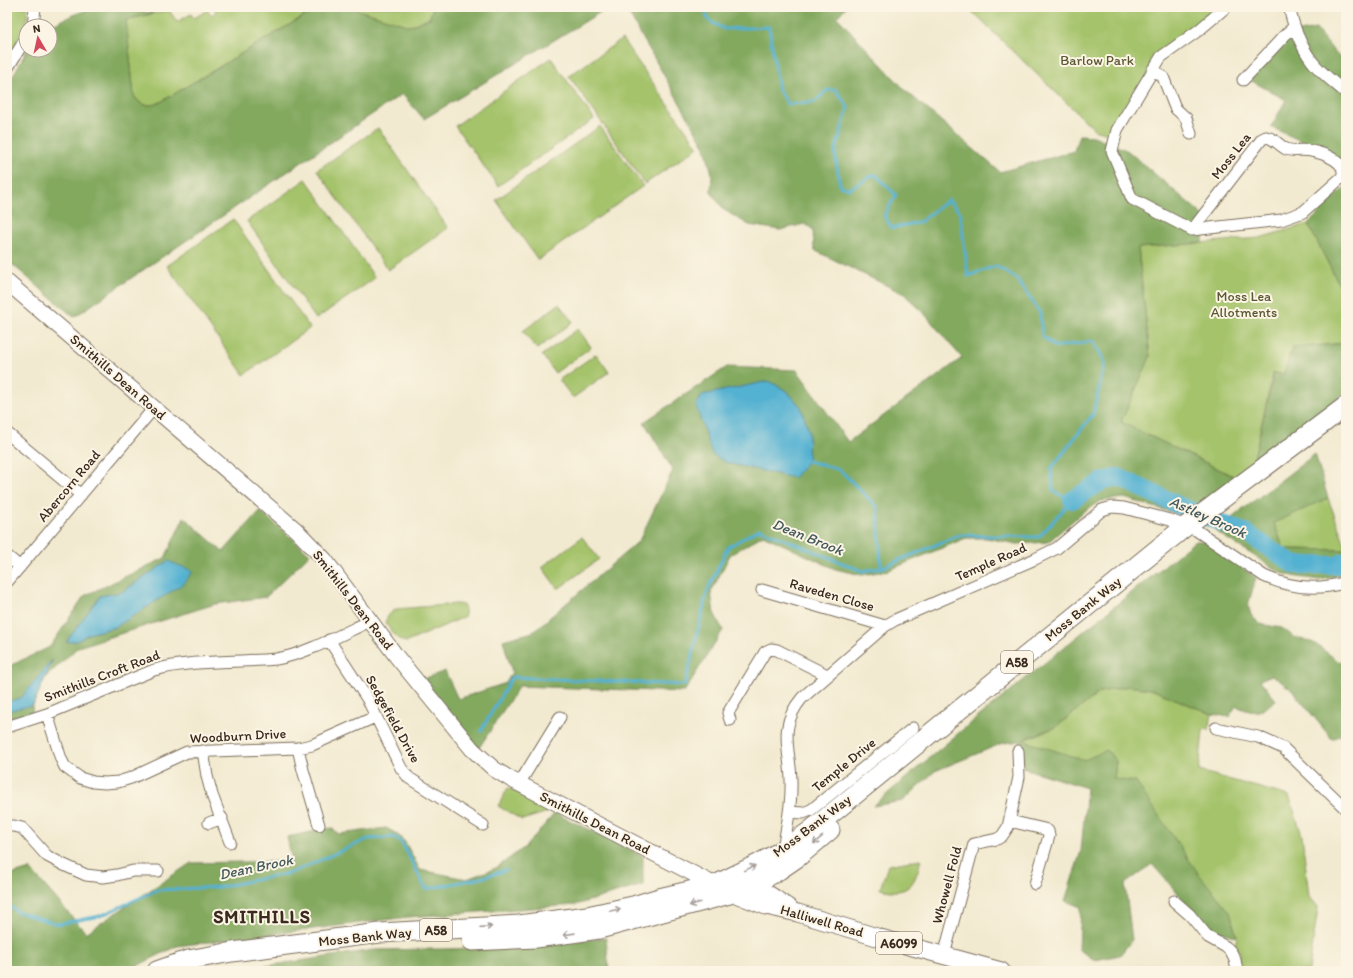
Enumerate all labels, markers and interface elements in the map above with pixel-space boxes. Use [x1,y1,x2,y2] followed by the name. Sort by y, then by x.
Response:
[18,18,58,58] north arrow
[32,22,41,36] text: N
[1060,52,1134,69] park label: Barlow Park
[1207,129,1255,183] street label: Moss Lea
[1211,288,1277,321] park label: Moss Lea Allotments
[66,331,170,424] street label: Smithills Dean Road
[34,446,104,525] street label: Abercorn Road
[1167,492,1250,542] water label: Astley Brook
[770,515,847,560] water label: Dean Brook
[953,539,1029,585] street label: Temple Road
[309,547,397,654] street label: Smithills Dean Road
[1041,573,1125,645] street label: Moss Bank Way
[788,575,877,615] street label: Raveden Close
[42,646,163,706] street label: Smithills Croft Road
[1001,651,1033,673] road number: A58
[362,672,424,766] street label: Sedgefield Drive
[189,725,287,747] street label: Woodburn Drive
[809,734,880,796] street label: Temple Drive
[537,788,654,858] street label: Smithills Dean Road
[769,791,855,861] street label: Moss Bank Way
[813,836,823,845] one-way arrow
[928,844,966,926] street label: Whowell Fold
[218,850,296,884] water label: Dean Brook
[744,864,756,871] one-way arrow
[689,901,702,908] one-way arrow
[778,901,866,941] street label: Halliwell Road
[608,905,621,913] one-way arrow
[213,906,311,928] district label: SMITHILLS
[420,919,452,941] road number: A58
[318,924,413,950] street label: Moss Bank Way
[479,924,492,931] one-way arrow
[563,930,576,938] one-way arrow
[876,932,922,954] road number: A6099

